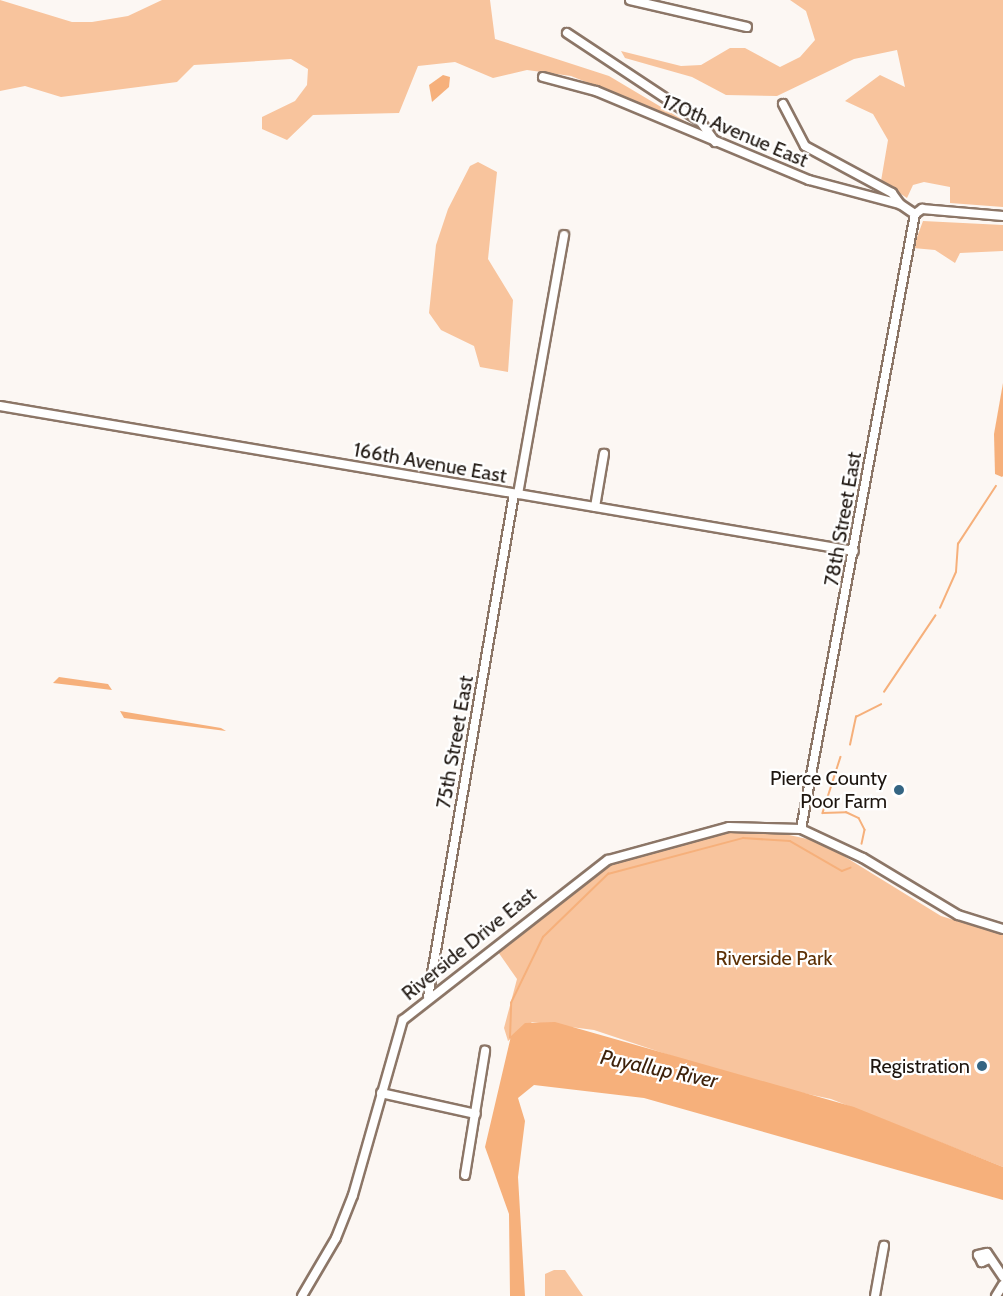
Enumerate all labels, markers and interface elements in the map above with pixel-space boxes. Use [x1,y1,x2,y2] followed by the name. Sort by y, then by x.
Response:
[658,89,812,173] street label: 170th Avenue East
[352,438,508,488] street label: 166th Avenue East
[819,450,867,588] street label: 78th Street East
[431,674,479,810] street label: 75th Street East
[770,766,887,813] place label: Pierce County Poor Farm
[892,783,906,797] marker: Pierce County Poor Farm
[397,883,541,1005] street label: Riverside Drive East
[716,946,832,970] park label: Riverside Park
[598,1044,720,1094] water label: Puyallup River
[870,1054,970,1078] place label: Registration
[975,1059,989,1073] marker: Registration

